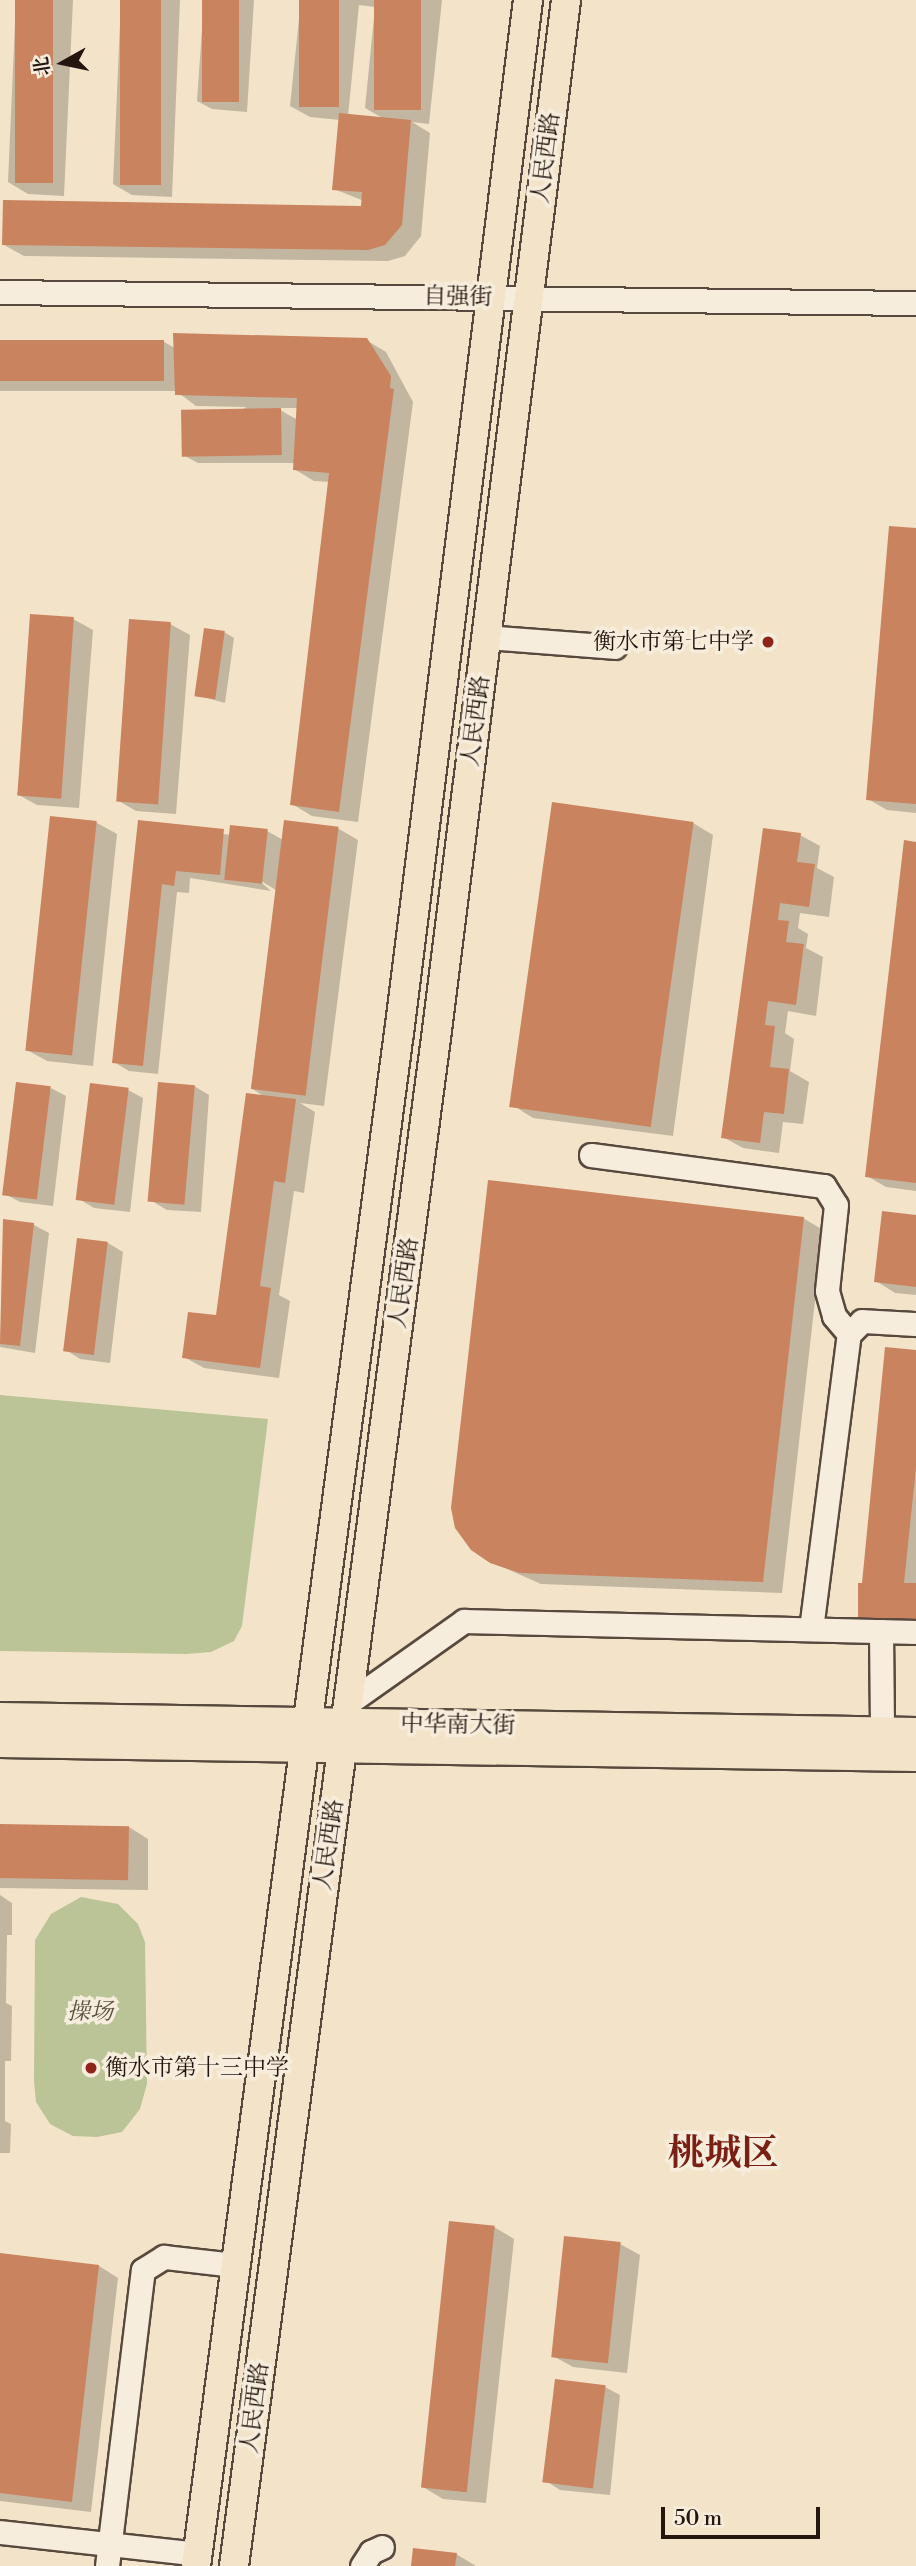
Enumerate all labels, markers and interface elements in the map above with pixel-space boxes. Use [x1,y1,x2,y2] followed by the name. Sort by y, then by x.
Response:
[28,28,98,98] north arrow
[29,55,56,78] text: 北
[527,111,565,205] street label: 人民西路
[423,283,493,311] street label: 自强街
[593,628,754,656] place label: 衡水市第七中学
[760,634,776,650] marker: 衡水市第七中学
[457,674,495,768] street label: 人民西路
[384,1236,424,1330] street label: 人民西路
[400,1710,516,1740] street label: 中华南大街
[309,1798,349,1892] street label: 人民西路
[67,1998,113,2026] park label: 操场
[105,2054,289,2082] place label: 衡水市第十三中学
[83,2060,99,2076] marker: 衡水市第十三中学
[668,2132,778,2176] district label: 桃城区
[236,2361,274,2455] street label: 人民西路
[664,2492,823,2536] scale bar
[674,2506,722,2532] text: 50 m

